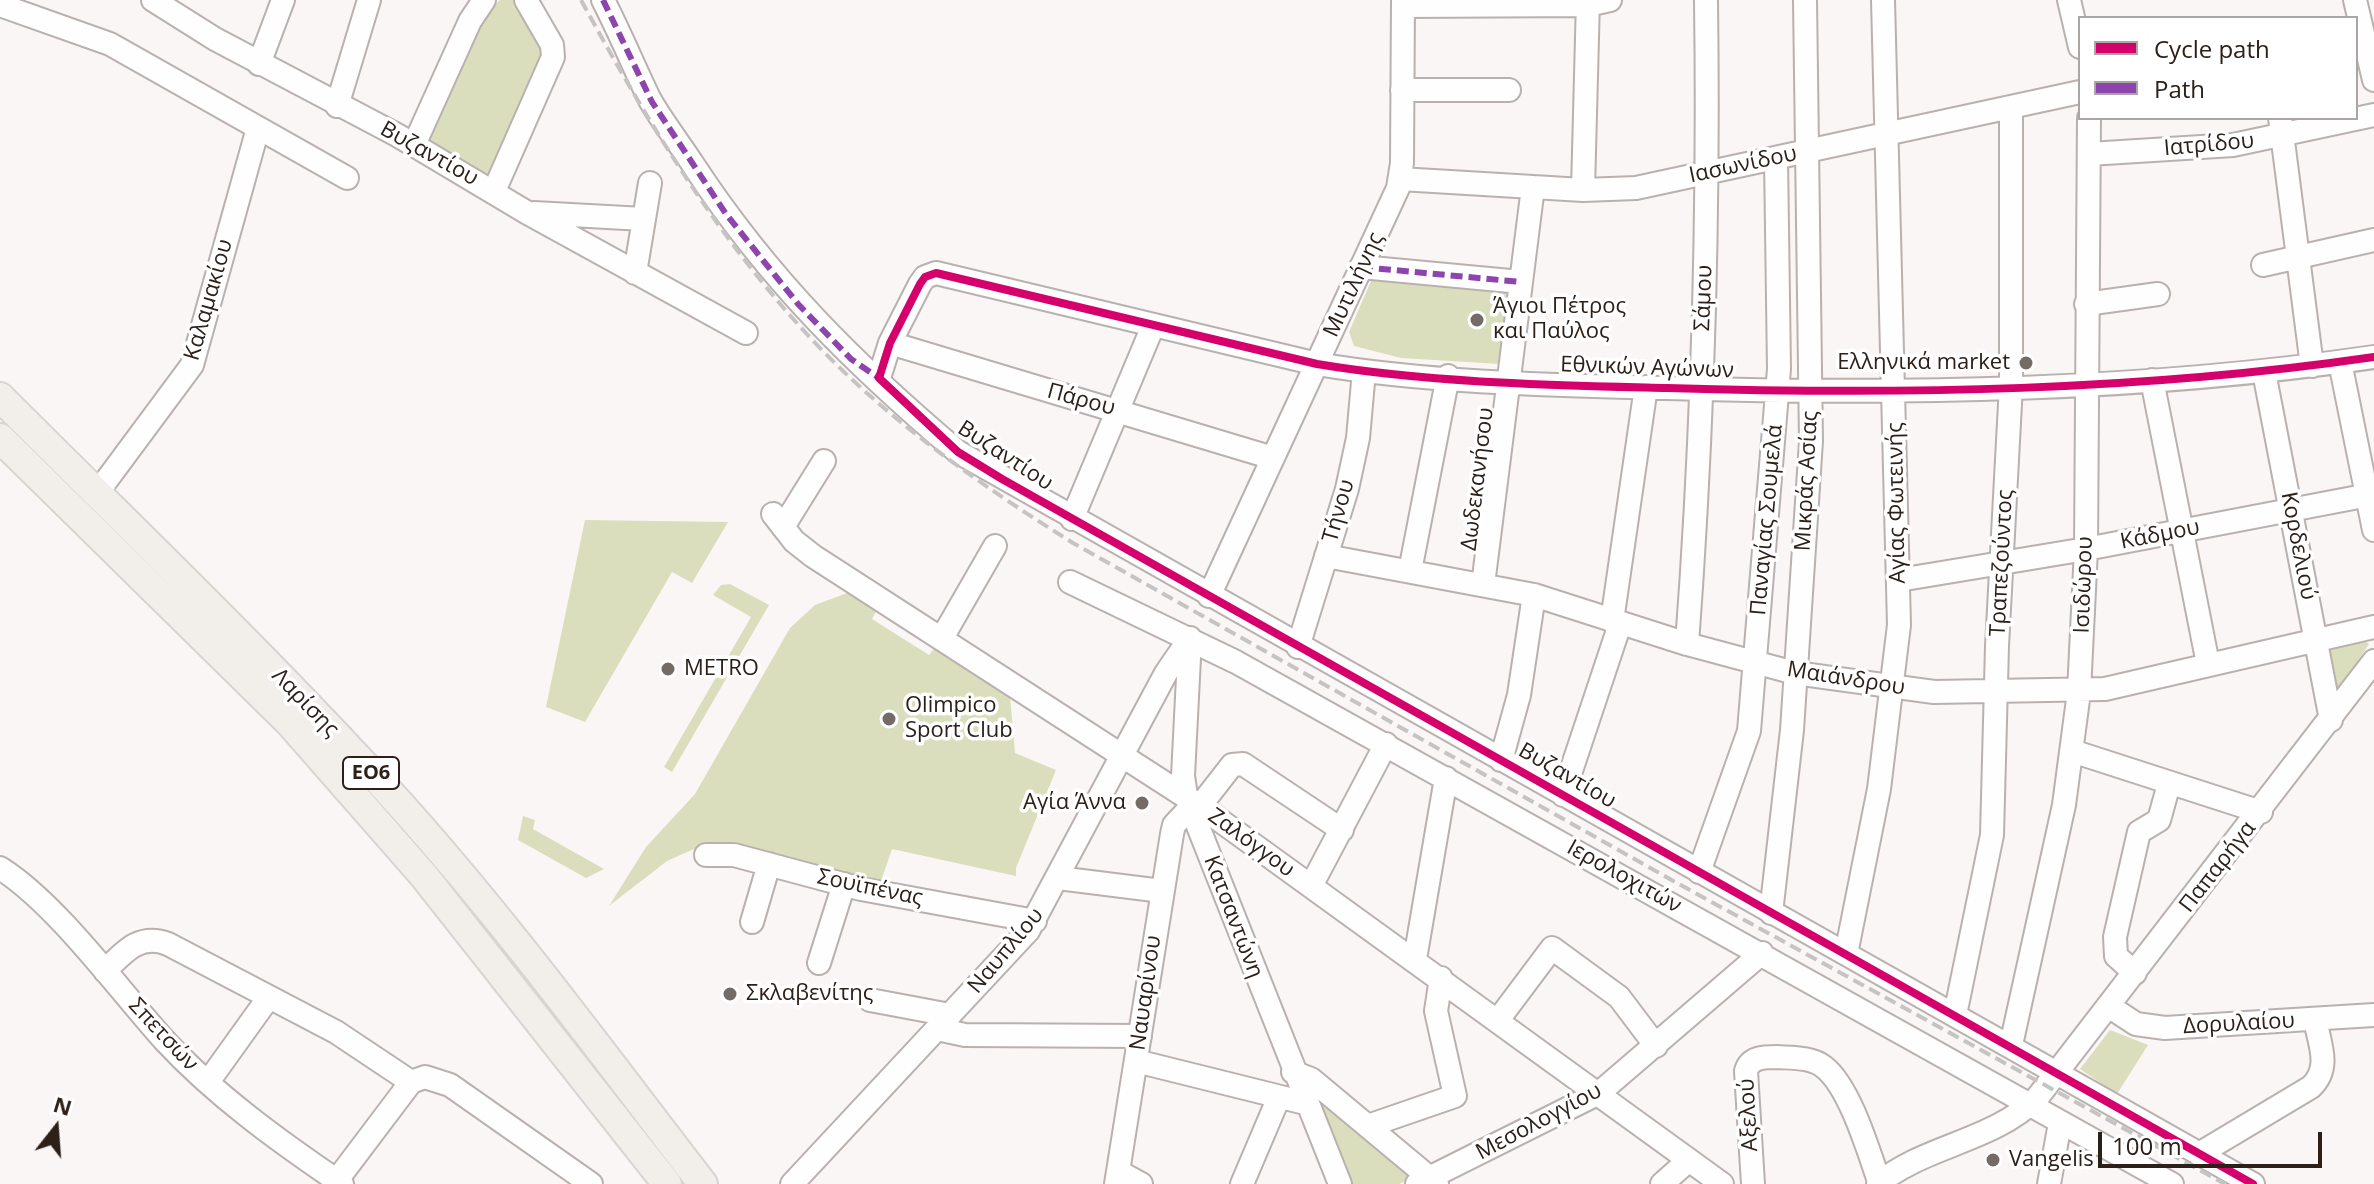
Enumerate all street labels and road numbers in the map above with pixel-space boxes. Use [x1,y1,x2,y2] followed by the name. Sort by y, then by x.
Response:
[375,116,483,192] street label: Βυζαντίου
[2163,128,2255,162] street label: Ιατρίδου
[1687,141,1799,189] street label: Ιασωνίδου
[1318,229,1390,341] street label: Μυτιλήνης
[179,236,239,364] street label: Καλαμακίου
[1690,264,1718,332] street label: Σάμου
[1560,352,1734,384] street label: Εθνικών Αγώνων
[1044,378,1118,422] street label: Πάρου
[1456,406,1500,552] street label: Δωδεκανήσου
[1790,410,1824,552] street label: Μικράς Ασίας
[952,415,1058,497] street label: Βυζαντίου
[1882,422,1912,584] street label: Αγίας Φωτεινής
[1745,423,1789,617] street label: Παναγίας Σουμελά
[1317,477,1361,545] street label: Τήνου
[1985,489,2019,637] street label: Τραπεζούντος
[2275,490,2321,602] street label: Κορδελιού
[2118,514,2202,556] street label: Κάδμου
[2069,536,2099,634] street label: Ισιδώρου
[1785,657,1907,701] street label: Μαιάνδρου
[266,663,344,743] street label: Λαρίσης
[1514,738,1620,814] street label: Βυζαντίου
[343,757,399,789] road number: ΕΟ6
[1203,803,1299,883] street label: Ζαλόγγου
[2174,816,2262,918] street label: Παπαρήγα
[1562,835,1686,919] street label: Ιερολοχιτών
[1198,852,1268,982] street label: Κατσαντώνη
[815,864,925,912] street label: Σουϊπένας
[963,903,1049,999] street label: Ναυπλίου
[1125,934,1167,1052] street label: Ναυαρίνου
[123,993,203,1077] street label: Σπετσών
[2182,1008,2296,1040] street label: Δορυλαίου
[1472,1078,1606,1166] street label: Μεσολογγίου
[1734,1078,1764,1152] street label: Αξελού

